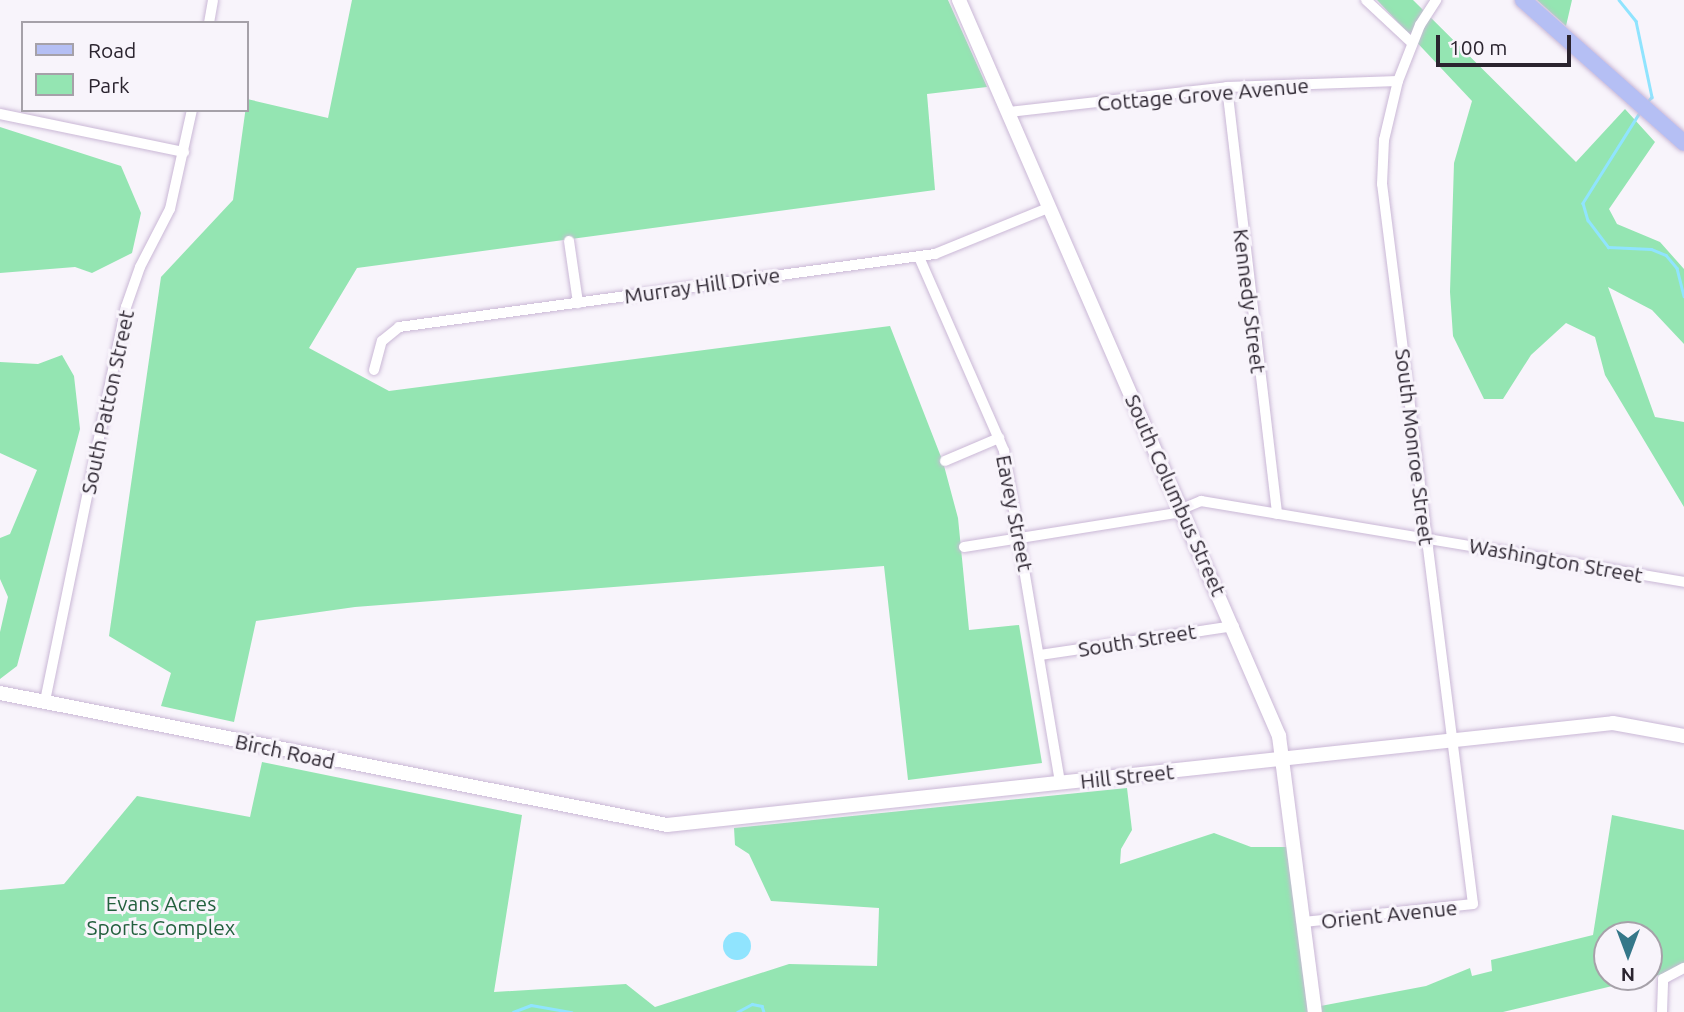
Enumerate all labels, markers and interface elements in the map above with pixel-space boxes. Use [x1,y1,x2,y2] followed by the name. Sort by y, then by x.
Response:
[21,21,248,112] legend
[1439,21,1574,65] scale bar
[1449,35,1507,59] text: 100 m
[88,38,136,62] text: Road
[1096,72,1310,116] street label: Cottage Grove Avenue
[88,73,130,97] text: Park
[1229,227,1271,375] street label: Kennedy Street
[622,262,782,308] street label: Murray Hill Drive
[75,308,139,496] street label: South Patton Street
[1390,347,1440,547] street label: South Monroe Street
[1120,390,1232,600] street label: South Columbus Street
[991,453,1039,573] street label: Eavey Street
[1467,532,1645,588] street label: Washington Street
[1076,618,1198,662] street label: South Street
[233,728,337,774] street label: Birch Road
[1079,759,1175,793] street label: Hill Street
[87,890,235,940] park label: Evans Acres Sports Complex
[1320,894,1458,934] street label: Orient Avenue
[1593,921,1663,991] north arrow
[1621,964,1635,986] text: N

